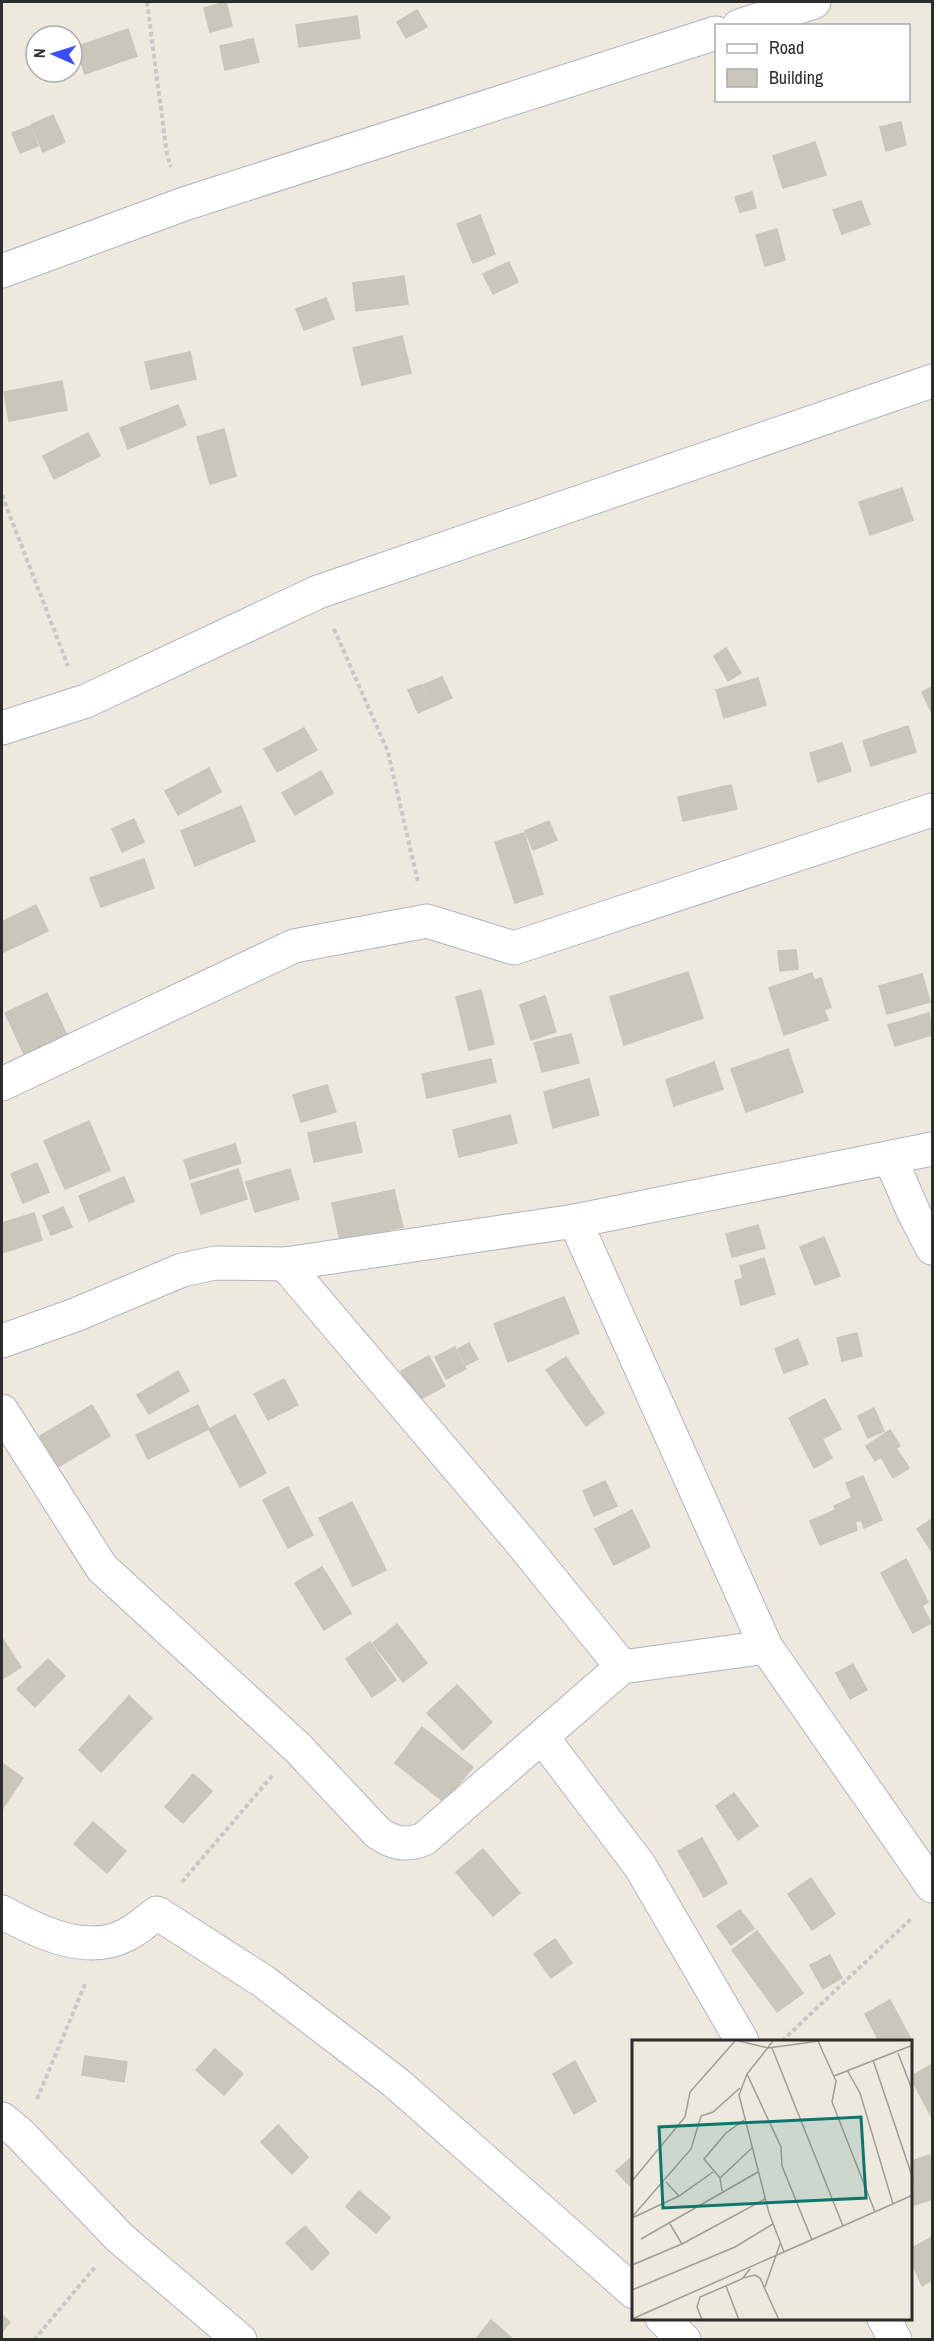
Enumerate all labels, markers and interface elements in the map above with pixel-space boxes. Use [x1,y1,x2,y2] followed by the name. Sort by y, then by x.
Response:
[24,24,84,84] north arrow
[715,24,910,102] legend
[769,35,804,60] text: Road
[28,48,50,59] text: N
[769,65,824,90] text: Building
[632,2040,913,2320] inset map

